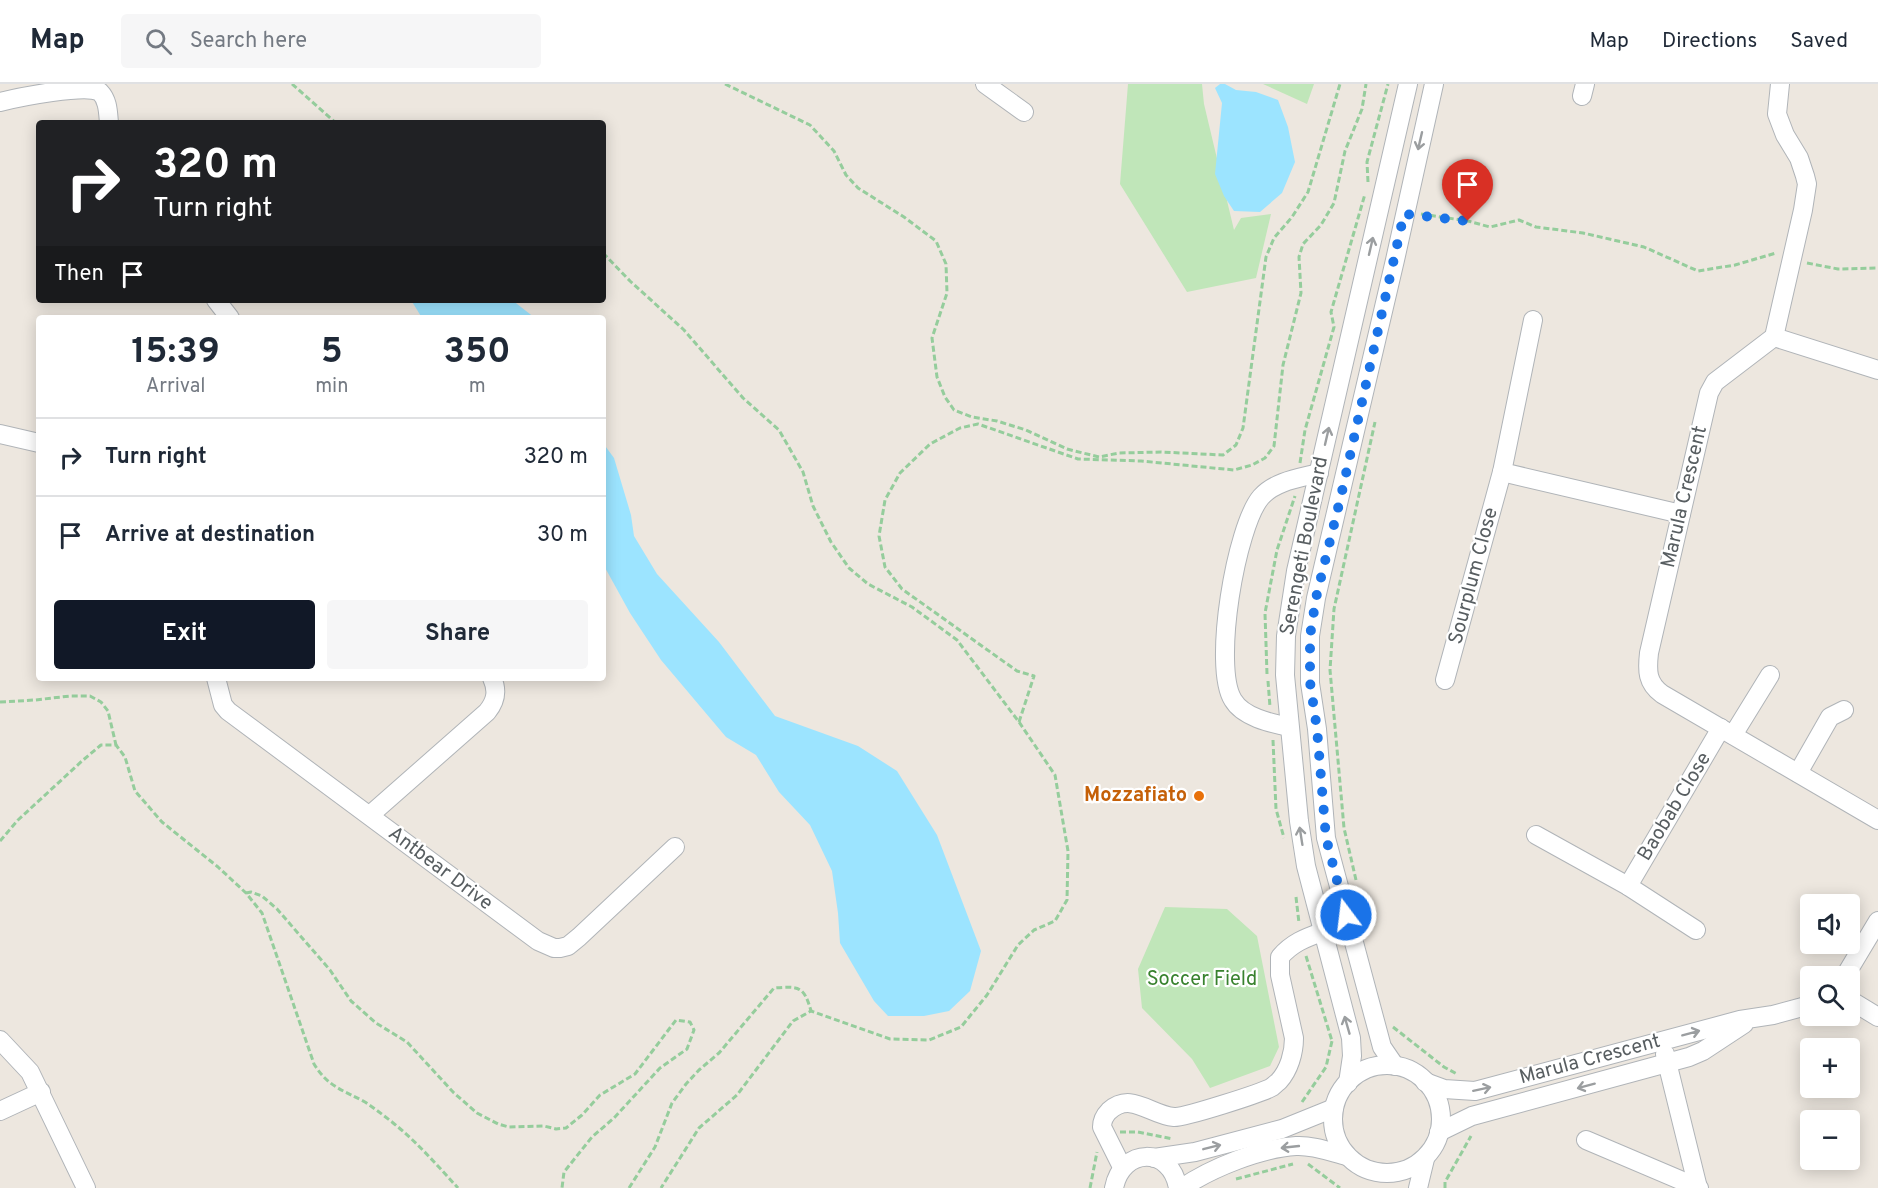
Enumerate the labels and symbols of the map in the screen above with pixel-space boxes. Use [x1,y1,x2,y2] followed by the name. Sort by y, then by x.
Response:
[1414,131,1426,150] one-way arrow
[1442,159,1493,221] pin
[1366,237,1377,256] one-way arrow
[1656,423,1714,571] street label: Marula Crescent
[1322,427,1334,446] one-way arrow
[1275,454,1335,638] street label: Serengeti Boulevard
[1443,505,1505,647] street label: Sourplum Close
[1632,748,1718,866] street label: Baobab Close
[1084,783,1187,809] place label: Mozzafiato
[1192,789,1206,803] marker: Mozzafiato
[382,821,498,917] street label: Antbear Drive
[1295,826,1306,846] one-way arrow
[1314,883,1378,947] position arrow
[1147,967,1257,993] park label: Soccer Field
[1341,1016,1352,1035] one-way arrow
[1681,1026,1700,1038] one-way arrow
[1517,1029,1663,1091] street label: Marula Crescent
[1577,1080,1596,1092] one-way arrow
[1472,1083,1491,1094] one-way arrow
[1202,1141,1221,1153] one-way arrow
[1280,1142,1300,1153] one-way arrow

